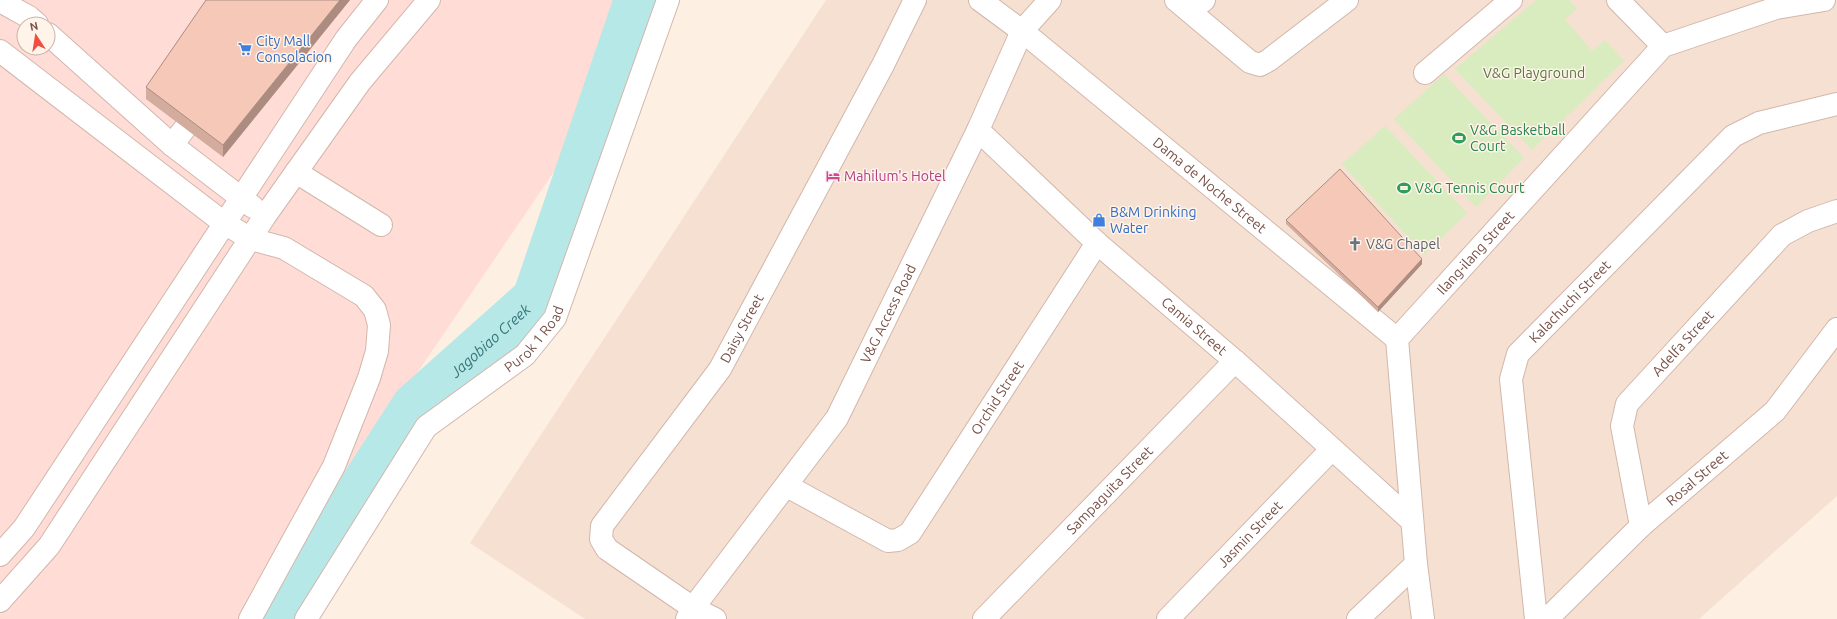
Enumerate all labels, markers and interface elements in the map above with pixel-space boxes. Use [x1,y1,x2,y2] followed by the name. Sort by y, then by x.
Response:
[16,16,56,56] north arrow
[29,19,39,33] text: N
[256,33,332,65] place label: City Mall Consolacion
[237,41,253,57] supermarket icon: City Mall Consolacion
[1483,65,1585,81] park label: V&G Playground
[1470,122,1566,154] place label: V&G Basketball Court
[1451,130,1467,146] sports icon: V&G Basketball Court
[1150,134,1270,237] street label: Dama de Noche Street
[825,168,841,184] hotel icon: Mahilum's Hotel
[844,168,946,184] place label: Mahilum's Hotel
[1396,180,1412,196] sports icon: V&G Tennis Court
[1415,180,1525,196] place label: V&G Tennis Court
[1110,204,1197,236] place label: B&M Drinking Water
[1433,207,1518,298] street label: Ilang-ilang Street
[1091,212,1107,228] shop icon: B&M Drinking Water
[1347,236,1363,252] church icon: V&G Chapel
[1366,236,1440,252] place label: V&G Chapel
[1526,257,1614,346] street label: Kalachuchi Street
[857,262,919,366] street label: V&G Access Road
[717,291,767,366] street label: Daisy Street
[1158,294,1231,359] street label: Camia Street
[446,300,534,381] water label: Jagobiao Creek
[501,304,567,375] street label: Purok 1 Road
[1649,307,1717,379] street label: Adelfa Street
[968,357,1027,438] street label: Orchid Street
[1063,442,1156,537] street label: Sampaguita Street
[1663,447,1731,509] street label: Rosal Street
[1214,497,1286,571] street label: Jasmin Street

